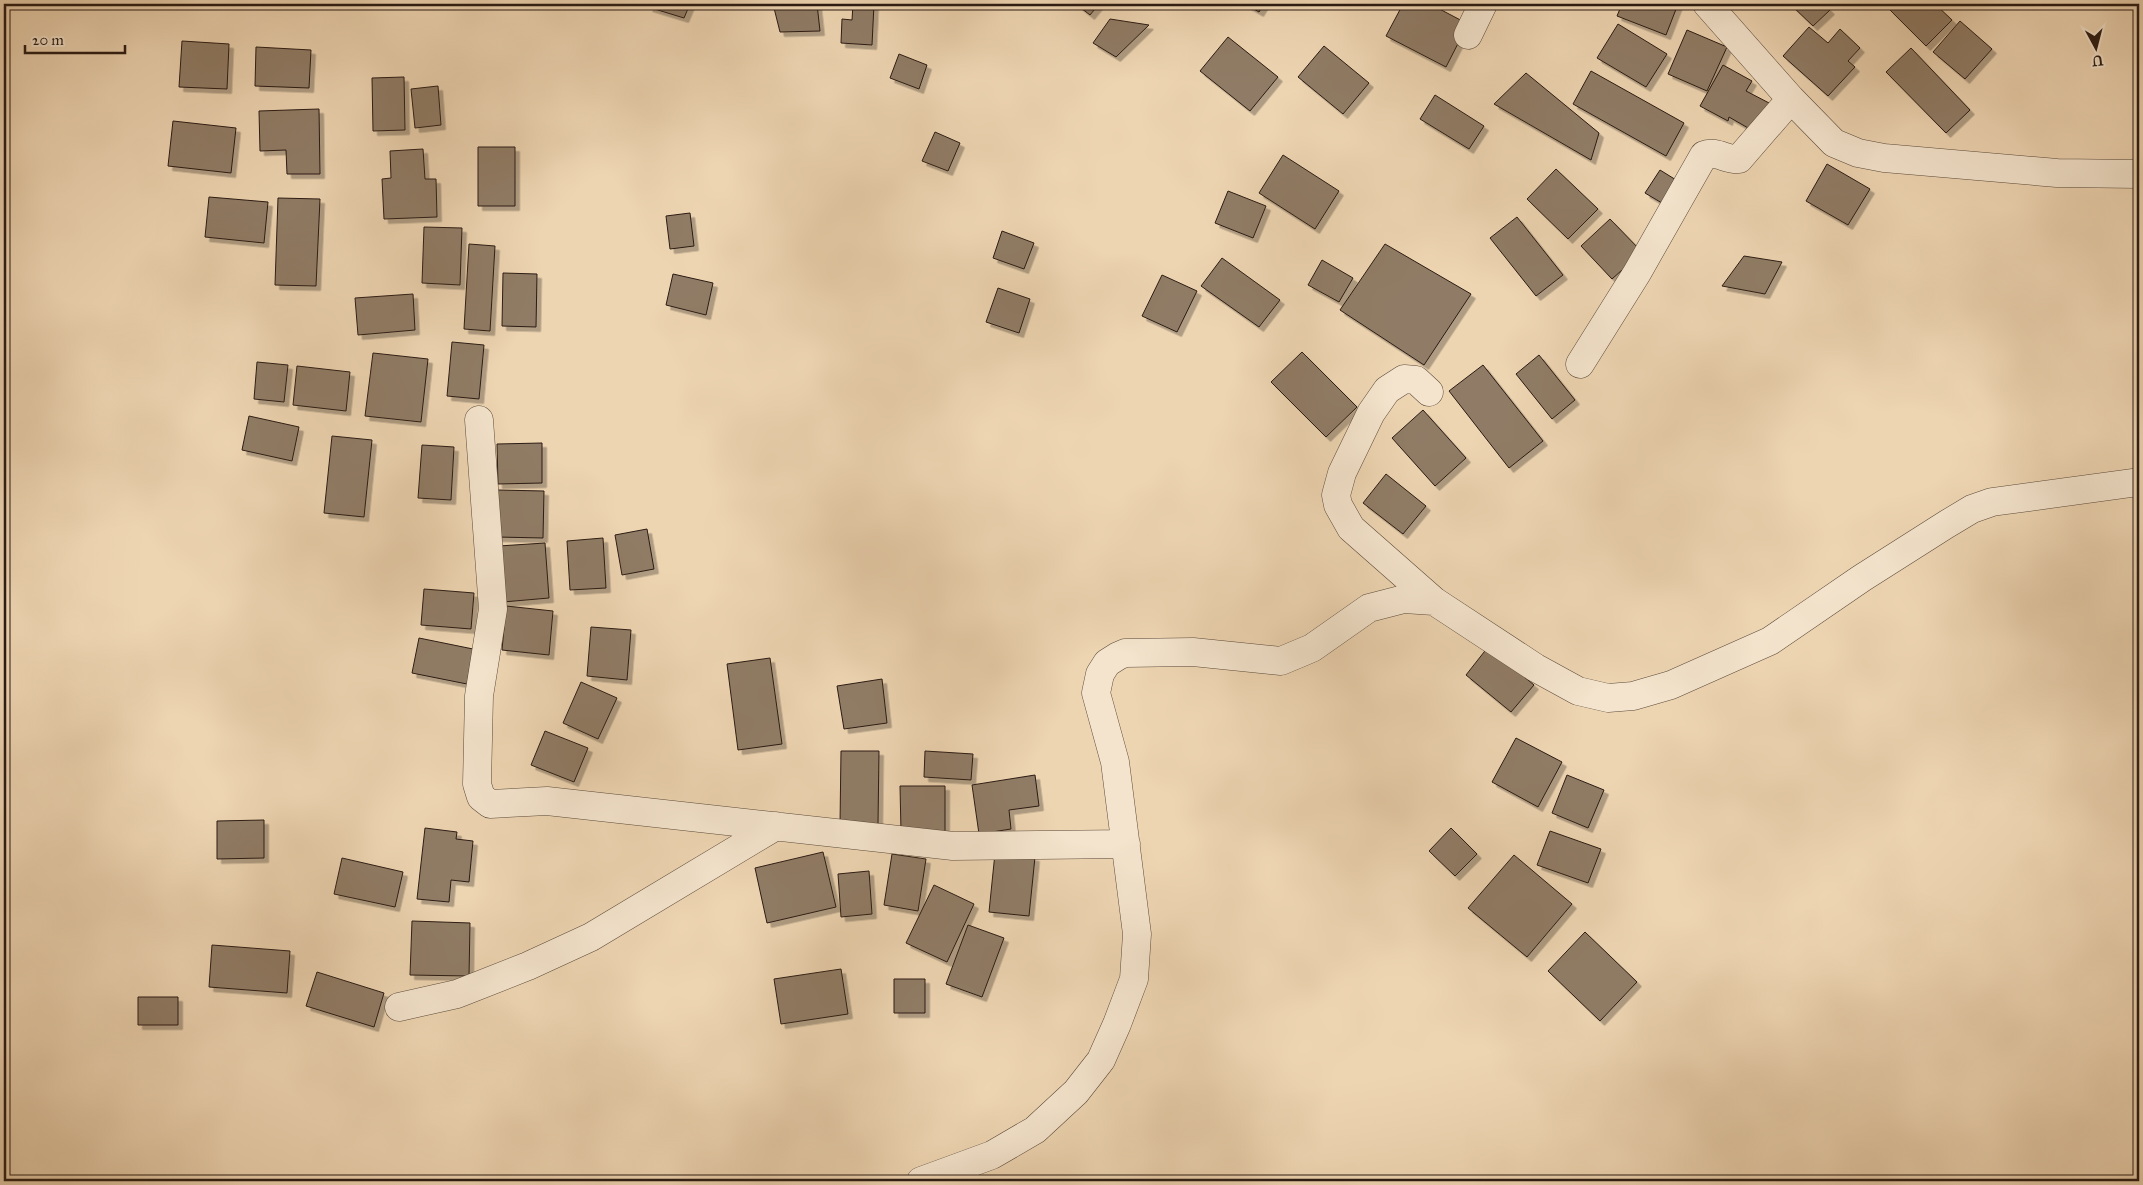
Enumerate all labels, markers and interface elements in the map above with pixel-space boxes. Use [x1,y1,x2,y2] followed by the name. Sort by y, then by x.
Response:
[25,22,125,54] scale bar
[2070,22,2120,72] north arrow
[32,31,64,49] text: 20 m
[2090,51,2104,70] text: U

